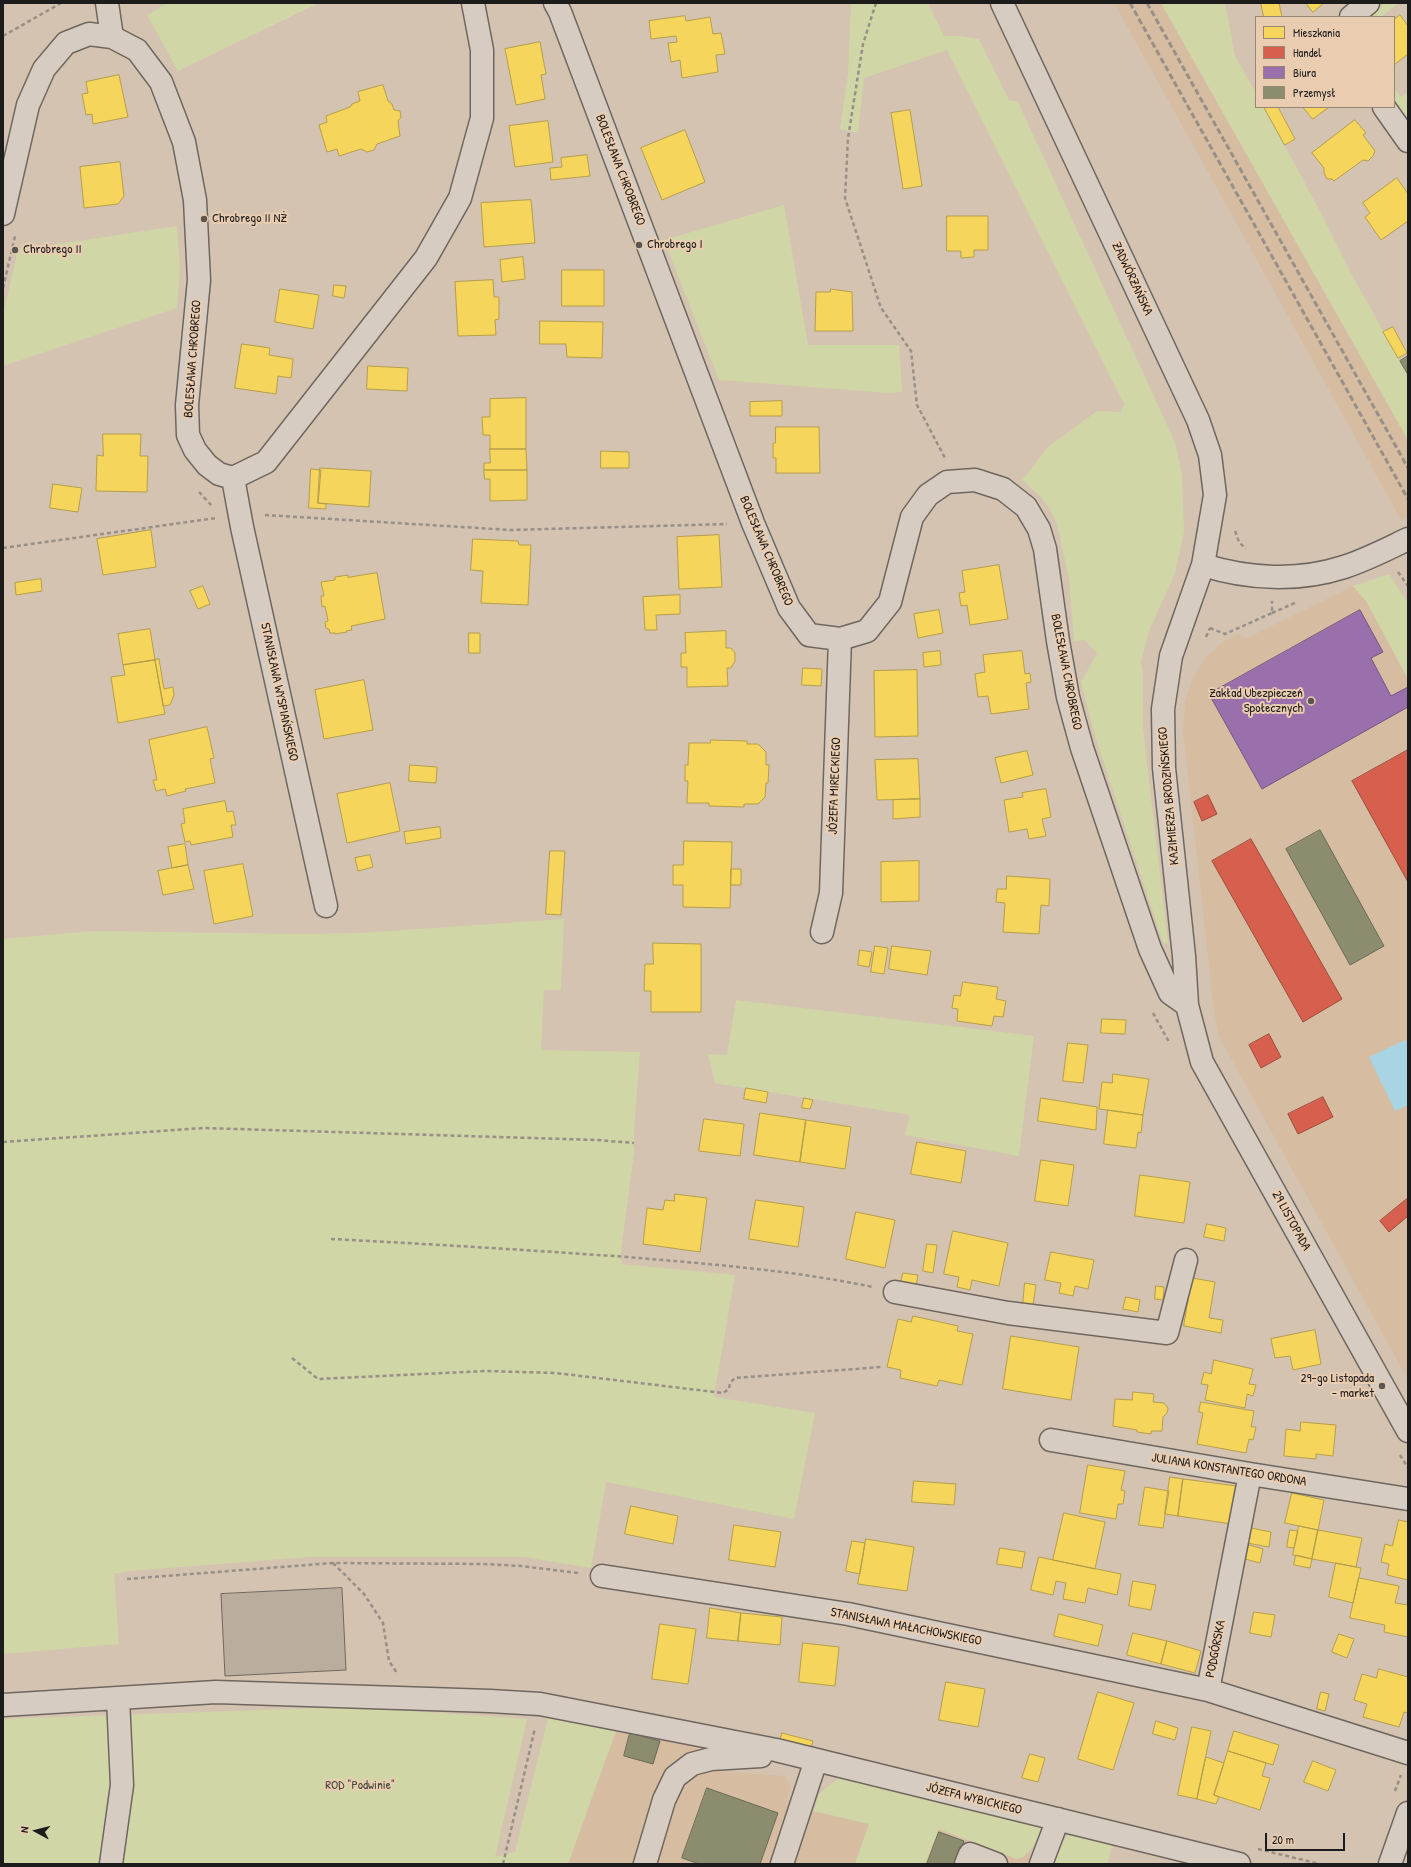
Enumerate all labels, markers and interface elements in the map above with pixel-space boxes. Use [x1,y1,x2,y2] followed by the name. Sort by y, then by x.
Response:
[1255,16,1395,108] legend
[1293,24,1340,41] text: Mieszkania
[1293,44,1321,61] text: Handel
[1293,64,1316,81] text: Biura
[1293,84,1336,101] text: Przemysł
[592,112,648,228] street label: BOLESŁAWA CHROBREGO
[212,211,287,227] place label: Chrobrego II NŻ
[199,214,209,224] marker: Chrobrego II NŻ
[647,237,702,253] place label: Chrobrego I
[634,240,644,250] marker: Chrobrego I
[1108,240,1156,318] street label: ZADWÓRZAŃSKA
[23,242,81,258] place label: Chrobrego II
[10,245,20,255] marker: Chrobrego II
[181,300,205,418] street label: BOLESŁAWA CHROBREGO
[736,494,796,608] street label: BOLESŁAWA CHROBREGO
[1047,613,1085,731] street label: BOLESŁAWA CHROBREGO
[257,621,301,763] street label: STANISŁAWA WYSPIAŃSKIEGO
[1209,686,1303,717] place label: Zakład Ubezpieczeń Społecznych
[1306,696,1316,706] marker: Zakład Ubezpieczeń Społecznych
[1155,726,1183,866] street label: KAZIMIERZA BRODZIŃSKIEGO
[826,737,844,835] street label: JÓZEFA MIRECKIEGO
[1268,1188,1314,1254] street label: 29 LISTOPADA
[1301,1371,1374,1402] place label: 29-go Listopada - market
[1377,1381,1387,1391] marker: 29-go Listopada - market
[1150,1450,1308,1490] street label: JULIANA KONSTANTEGO ORDONA
[829,1605,983,1649] street label: STANISŁAWA MAŁACHOWSKIEGO
[1203,1619,1229,1679] street label: PODGÓRSKA
[325,1778,395,1794] park label: ROD "Podwinie"
[924,1780,1024,1818] street label: JÓZEFA WYBICKIEGO
[16,1811,56,1851] north arrow
[1267,1825,1347,1851] scale bar
[17,1826,31,1833] text: N
[1272,1831,1294,1848] text: 20 m

